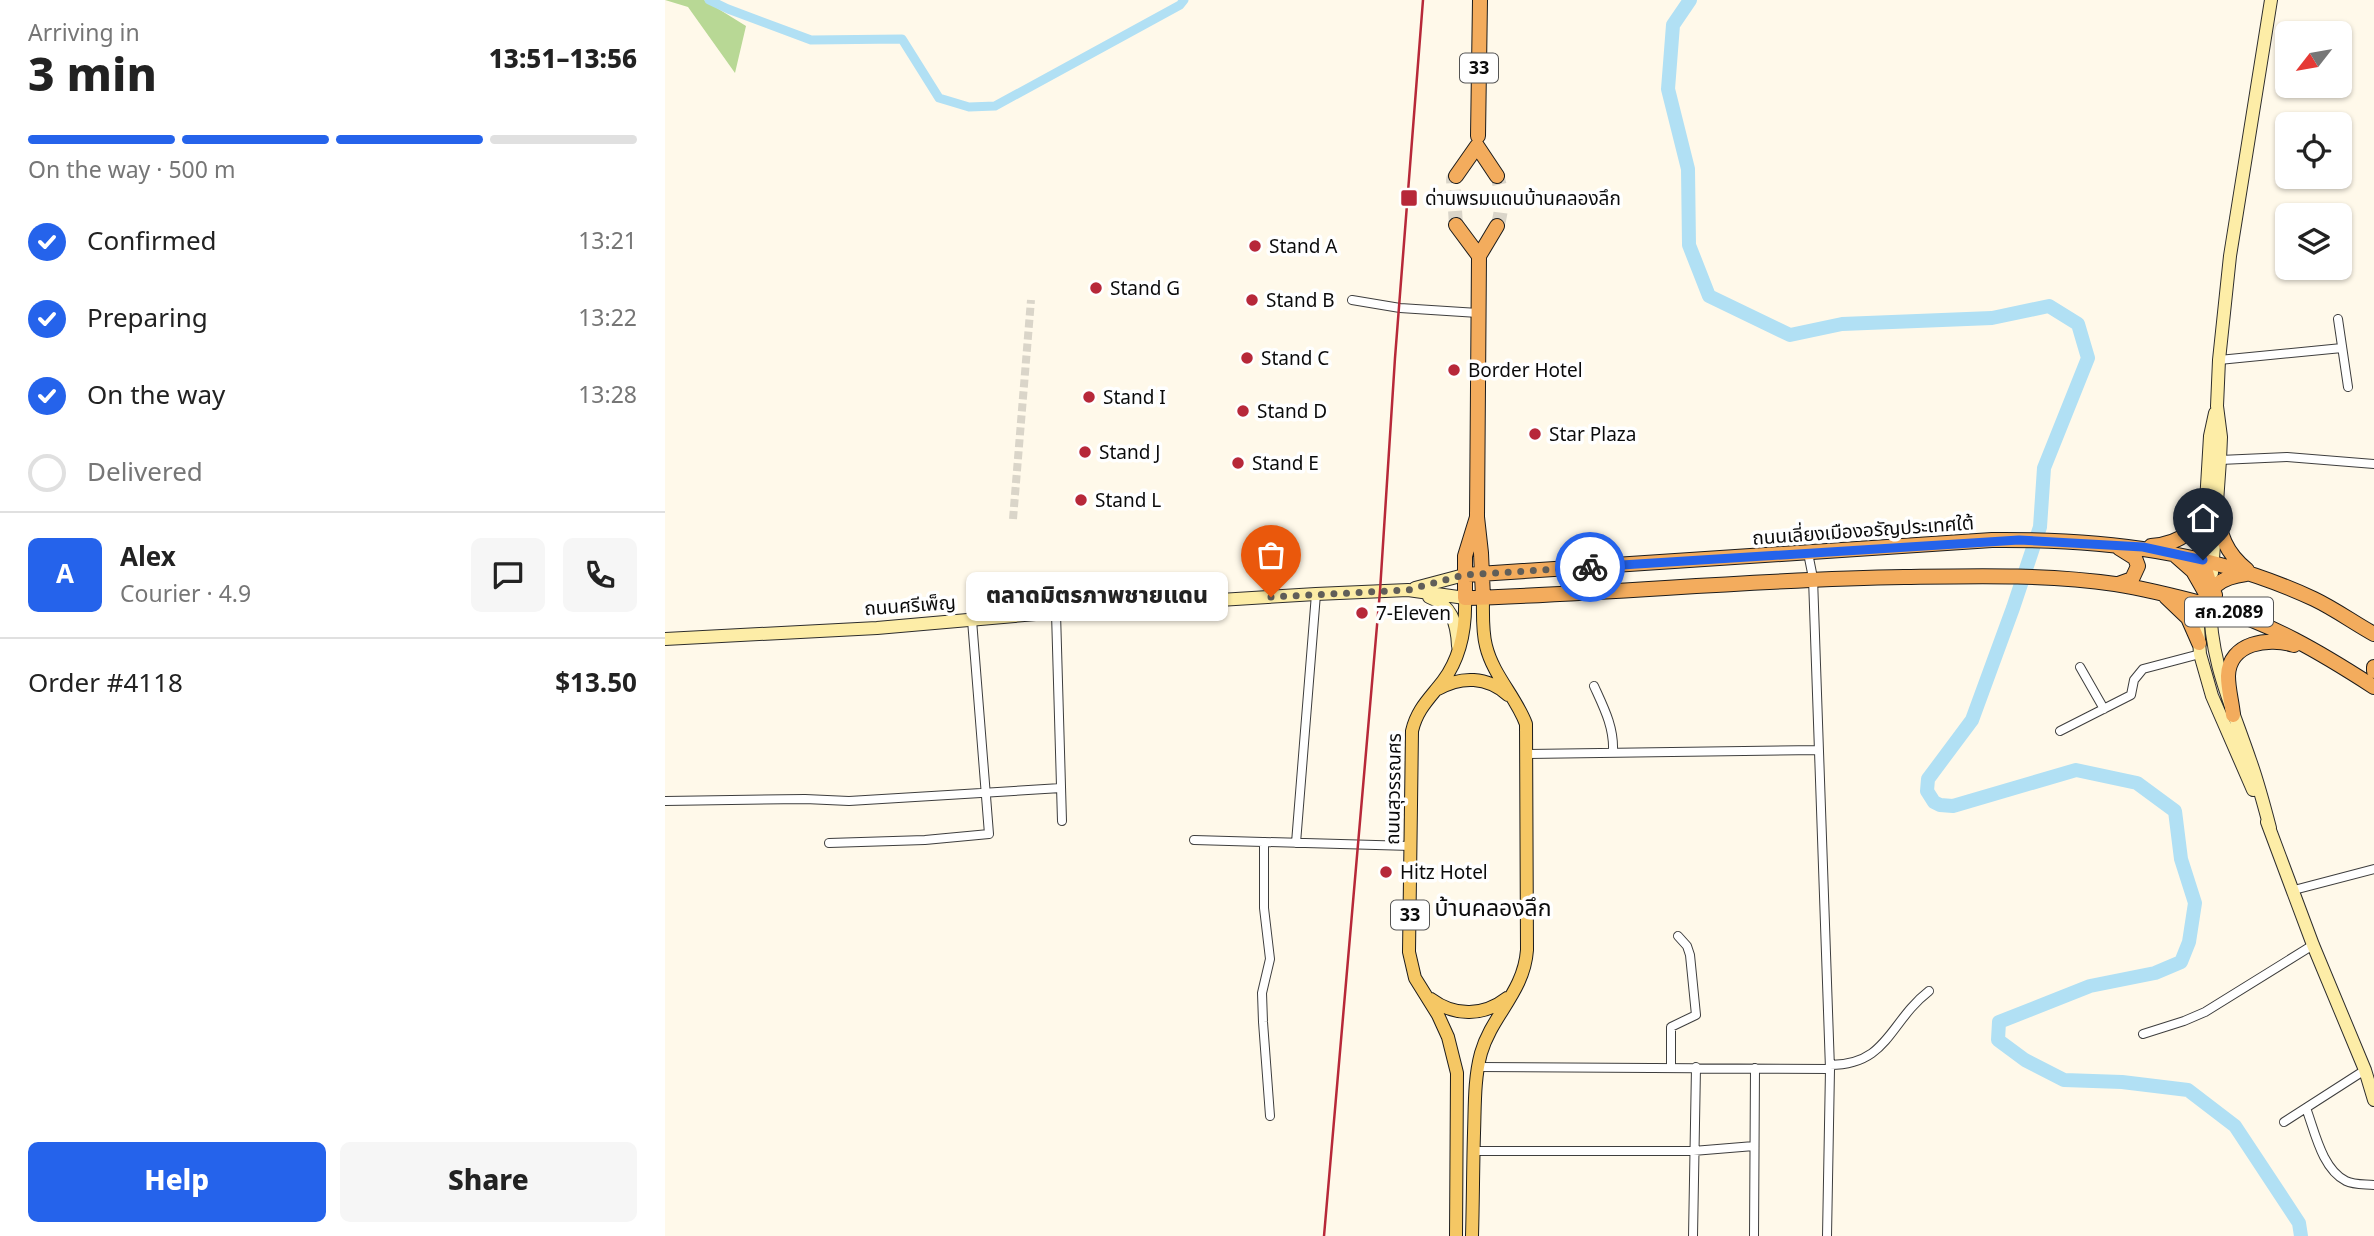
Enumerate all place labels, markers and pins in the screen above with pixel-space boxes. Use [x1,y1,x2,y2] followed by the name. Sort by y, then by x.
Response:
[1425,185,1621,214] place label: ด่านพรมแดนบ้านคลองลึก
[1399,188,1419,208] marker: ด่านพรมแดนบ้านคลองลึก
[1269,233,1338,262] place label: Stand A
[1247,238,1263,254] marker: Stand A
[1110,275,1180,304] place label: Stand G
[1088,280,1104,296] marker: Stand G
[1266,287,1335,316] place label: Stand B
[1244,292,1260,308] marker: Stand B
[1261,345,1329,374] place label: Stand C
[1239,350,1255,366] marker: Stand C
[1468,357,1583,386] place label: Border Hotel
[1446,362,1462,378] marker: Border Hotel
[1103,384,1166,413] place label: Stand I
[1081,389,1097,405] marker: Stand I
[1257,398,1327,427] place label: Stand D
[1235,403,1251,419] marker: Stand D
[1549,421,1636,450] place label: Star Plaza
[1527,426,1543,442] marker: Star Plaza
[1099,439,1161,468] place label: Stand J
[1077,444,1093,460] marker: Stand J
[1252,450,1319,479] place label: Stand E
[1230,455,1246,471] marker: Stand E
[1095,487,1161,516] place label: Stand L
[2173,488,2233,560] pin
[1073,492,1089,508] marker: Stand L
[1241,525,1301,597] pin
[967,572,1229,622] callout: ตลาดมิตรภาพชายแดน
[1376,600,1451,629] place label: 7-Eleven
[1354,605,1370,621] marker: 7-Eleven
[1400,859,1488,888] place label: Hitz Hotel
[1378,864,1394,880] marker: Hitz Hotel

